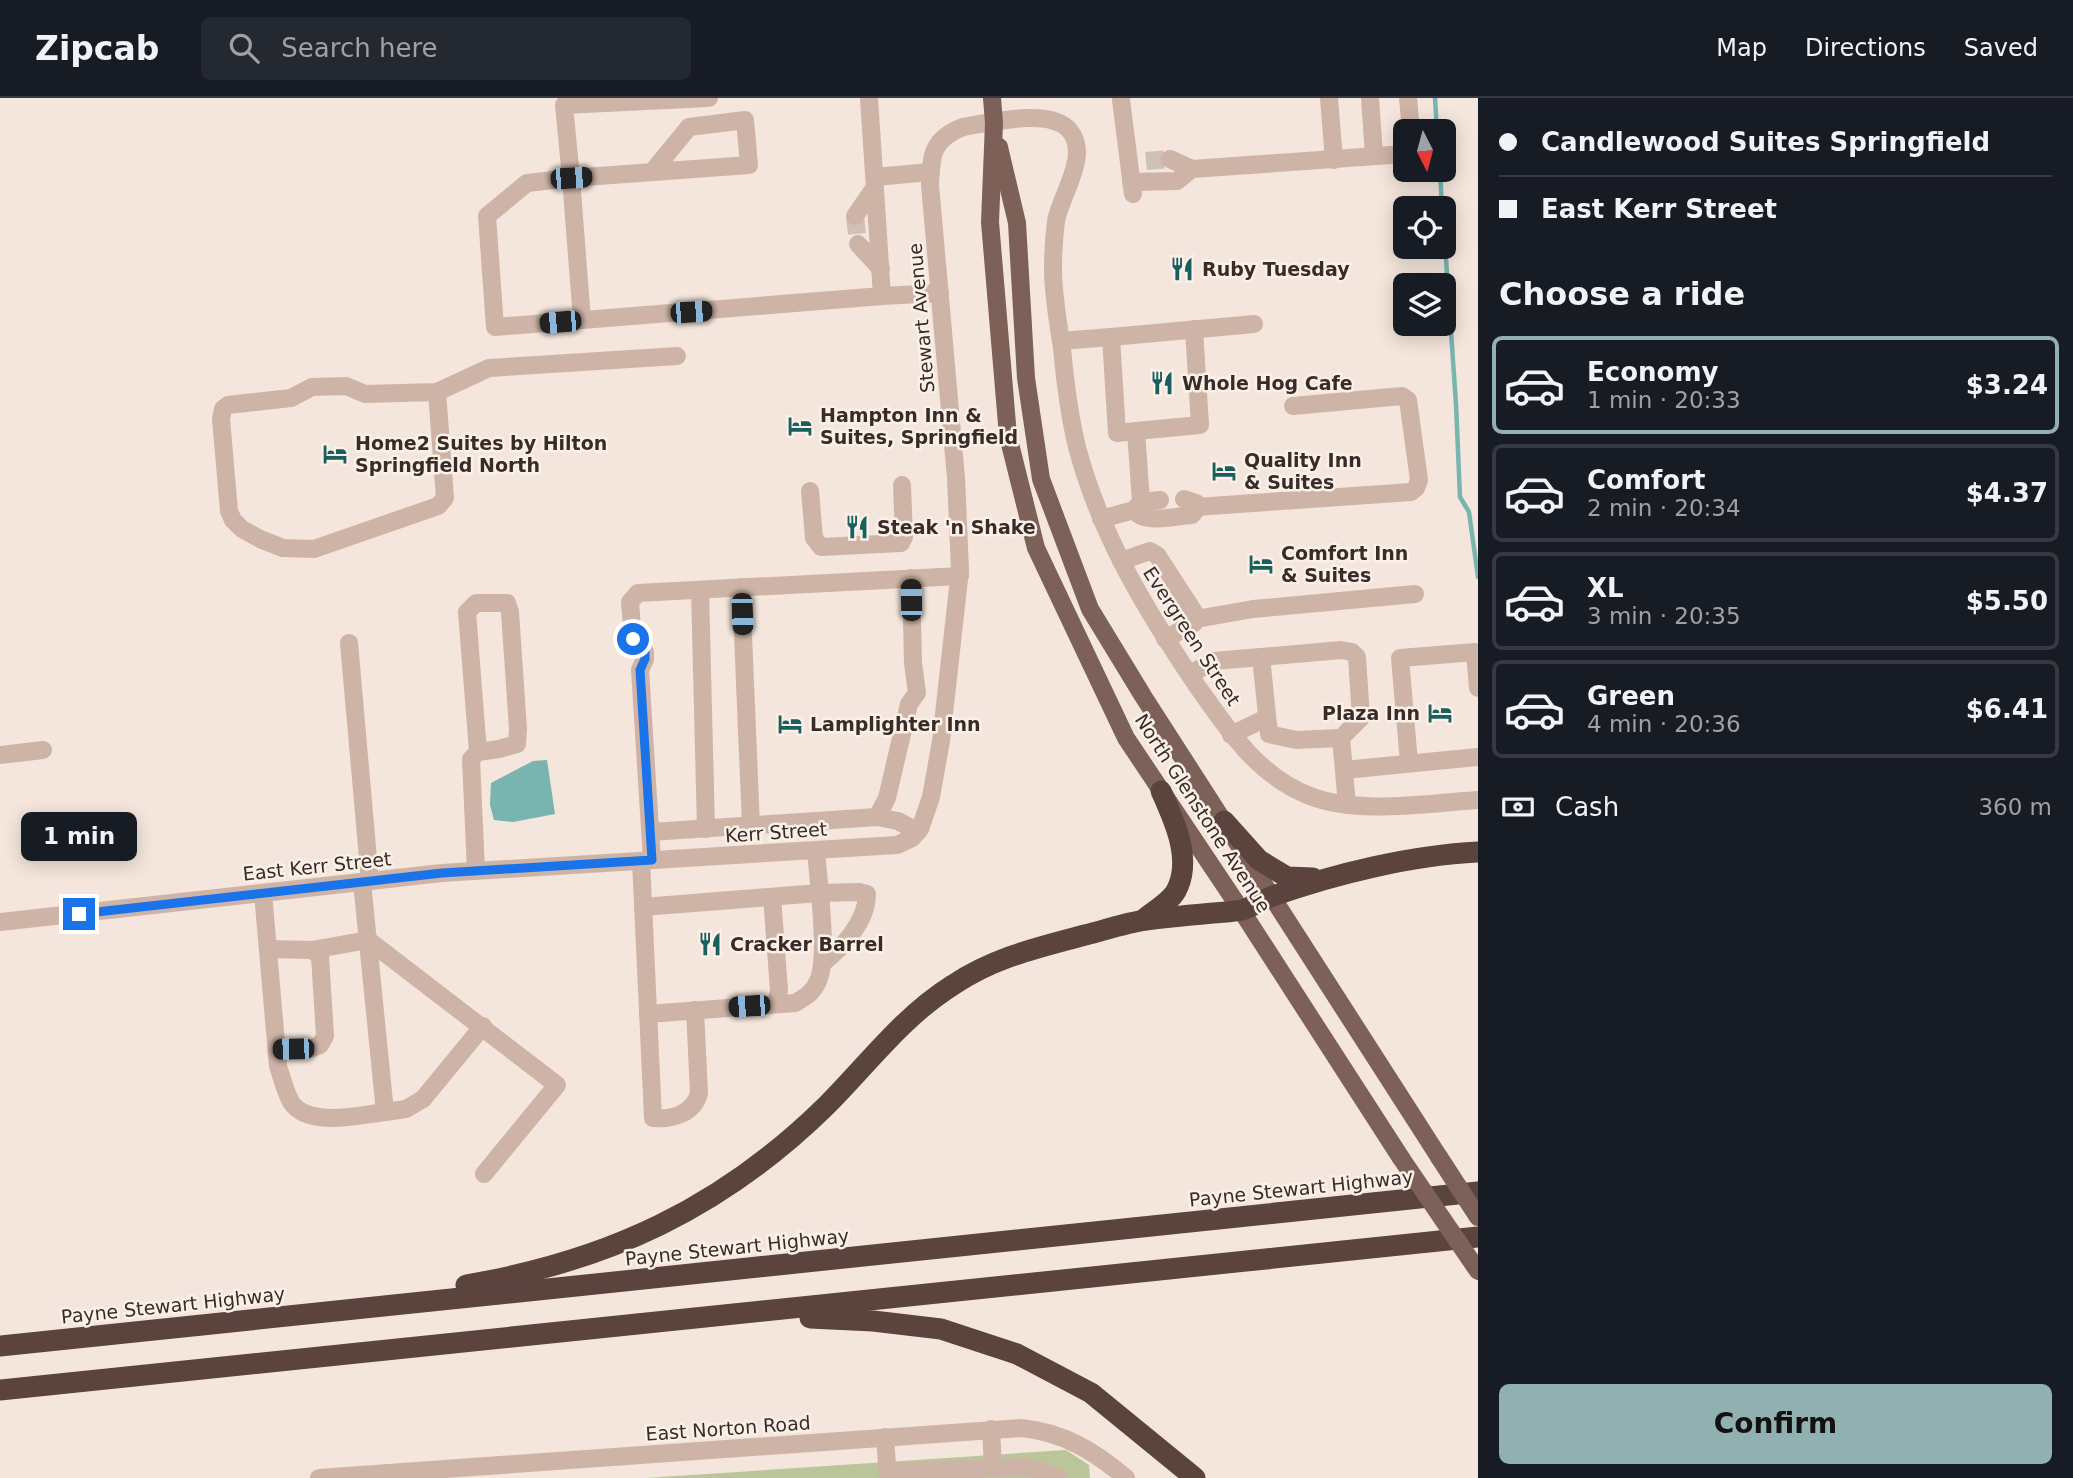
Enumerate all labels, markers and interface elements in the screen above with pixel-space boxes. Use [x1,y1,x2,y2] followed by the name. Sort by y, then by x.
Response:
[201,17,691,80] search box
[35,29,159,68] text: Zipcab
[225,29,263,67] icon: search
[281,33,438,63] text: Search here
[1716,34,1767,62] text: Map
[1805,34,1926,62] text: Directions
[1964,34,2038,62] text: Saved
[1393,119,1456,182] north arrow
[1393,119,1456,336] map controls
[1541,127,1990,157] text: Candlewood Suites Springfield
[550,166,593,190] car
[1541,194,1777,224] text: East Kerr Street
[1393,196,1456,259] button: locate
[903,242,939,394] street label: Stewart Avenue
[1168,255,1196,283] restaurant icon: Ruby Tuesday
[1202,258,1350,280] place label: Ruby Tuesday
[1393,273,1456,336] button: layers
[1499,275,1745,313] text: Choose a ride
[670,300,713,324] car
[539,310,582,334] car
[1503,354,1566,417] icon: car
[1587,357,1718,387] text: Economy
[1148,369,1176,397] restaurant icon: Whole Hog Cafe
[1966,370,2048,400] text: $3.24
[1182,372,1353,394] place label: Whole Hog Cafe
[1587,387,1741,413] text: 1 min · 20:33
[820,404,1018,448] place label: Hampton Inn & Suites, Springfield
[786,412,814,440] hotel icon: Hampton Inn & Suites, Springfield
[355,432,607,476] place label: Home2 Suites by Hilton Springfield North
[321,440,349,468] hotel icon: Home2 Suites by Hilton Springfield North
[1244,449,1362,493] place label: Quality Inn & Suites
[1210,457,1238,485] hotel icon: Quality Inn & Suites
[1503,462,1566,525] icon: car
[1587,465,1705,495] text: Comfort
[1966,478,2048,508] text: $4.37
[1587,495,1741,521] text: 2 min · 20:34
[843,513,871,541] restaurant icon: Steak 'n Shake
[877,516,1036,538] place label: Steak 'n Shake
[1281,542,1408,586] place label: Comfort Inn & Suites
[1247,550,1275,578] hotel icon: Comfort Inn & Suites
[1139,562,1245,710] street label: Evergreen Street
[1503,570,1566,633] icon: car
[1587,573,1624,603] text: XL
[901,579,922,621] car
[1966,586,2048,616] text: $5.50
[731,593,754,635] car
[1587,603,1741,629] text: 3 min · 20:35
[617,623,649,655] route start
[1503,678,1566,741] icon: car
[1587,681,1675,711] text: Green
[1966,694,2048,724] text: $6.41
[1426,699,1454,727] hotel icon: Plaza Inn
[1322,702,1420,724] place label: Plaza Inn
[776,710,804,738] hotel icon: Lamplighter Inn
[1131,710,1275,916] street label: North Glenstone Avenue
[1587,711,1741,737] text: 4 min · 20:36
[810,713,981,735] place label: Lamplighter Inn
[1499,788,1537,826] icon: cash
[1555,792,1619,822] text: Cash
[1978,794,2052,820] text: 360 m
[21,812,137,862] callout: 1 min
[724,817,828,847] street label: Kerr Street
[43,823,115,849] text: 1 min
[242,847,392,885] street label: East Kerr Street
[63,898,95,930] route end
[696,930,724,958] restaurant icon: Cracker Barrel
[730,933,884,955] place label: Cracker Barrel
[728,994,771,1018] car
[272,1038,315,1060] car
[1188,1165,1414,1211] street label: Payne Stewart Highway
[624,1224,850,1270] street label: Payne Stewart Highway
[60,1282,286,1328] street label: Payne Stewart Highway
[1499,1384,2052,1464] button: Confirm
[645,1411,811,1445] street label: East Norton Road

